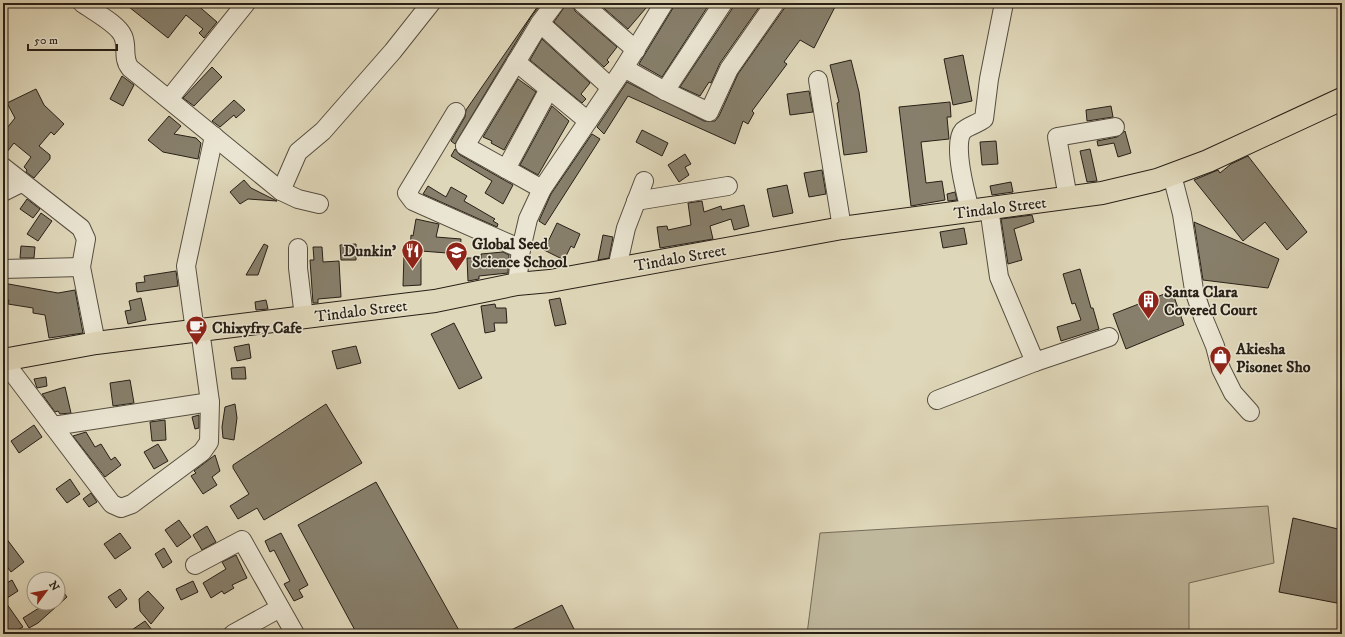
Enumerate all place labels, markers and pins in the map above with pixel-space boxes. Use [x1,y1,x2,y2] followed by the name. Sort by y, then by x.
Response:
[472,234,568,272] place label: Global Seed Science School
[399,237,425,270] restaurant icon: Dunkin'
[443,239,469,272] school or university icon: Global Seed Science School
[344,241,396,261] place label: Dunkin'
[1164,282,1258,320] place label: Santa Clara Covered Court
[1136,287,1162,320] building icon: Santa Clara Covered Court
[184,314,210,347] cafe icon: Chixyfry Cafe
[212,318,302,338] place label: Chixyfry Cafe
[1235,339,1311,377] place label: Akiesha Pisonet Sho
[1207,344,1233,377] shop icon: Akiesha Pisonet Sho

